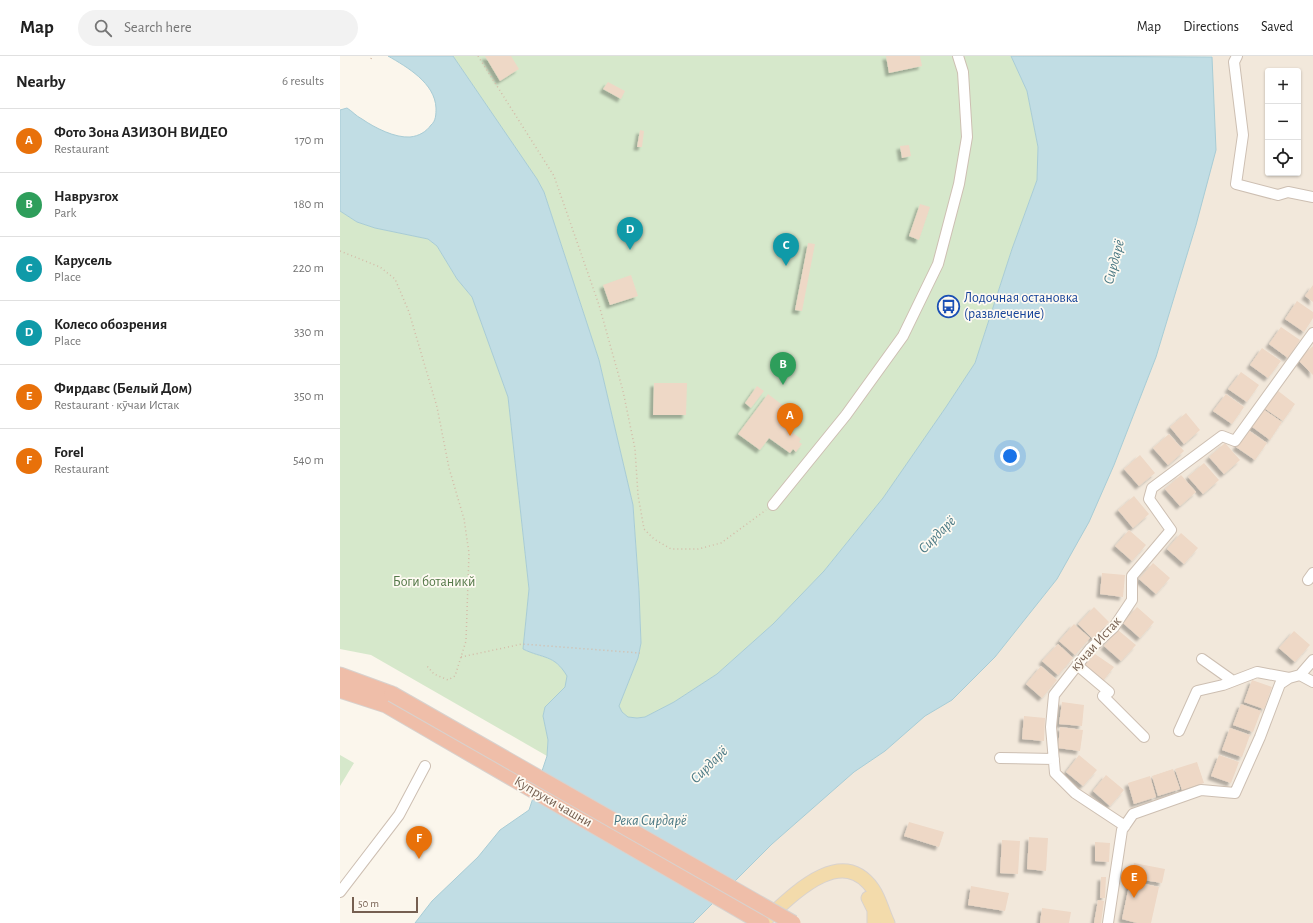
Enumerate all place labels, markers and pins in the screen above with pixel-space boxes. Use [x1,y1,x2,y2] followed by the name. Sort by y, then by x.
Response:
[617,217,643,250] pin: D
[773,233,799,266] pin: C
[964,291,1079,321] place label: Лодочная остановка (развлечение)
[936,293,962,319] bus stop icon: Лодочная остановка (развлечение)
[770,352,796,385] pin: B
[777,403,803,436] pin: A
[406,826,432,859] pin: F
[1121,865,1147,898] pin: E

